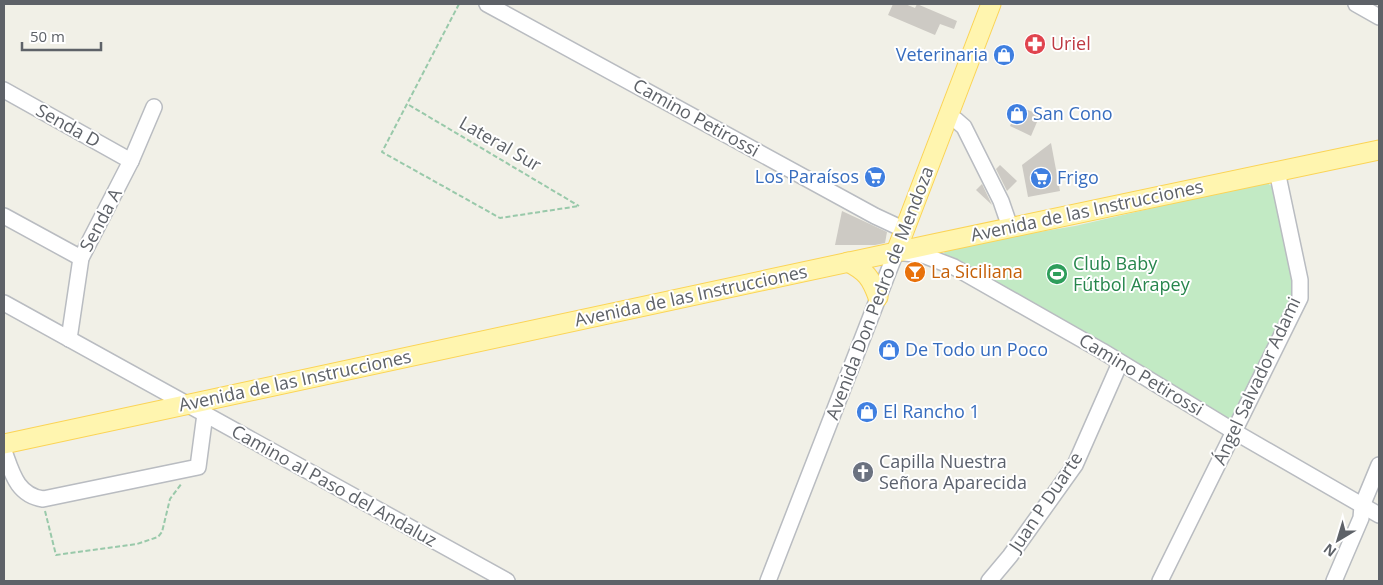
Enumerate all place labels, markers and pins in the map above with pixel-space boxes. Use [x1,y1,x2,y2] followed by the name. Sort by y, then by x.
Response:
[1051,31,1091,55] place label: Uriel
[1023,32,1047,56] pharmacy icon: Uriel
[896,42,988,66] place label: Veterinaria
[992,43,1016,67] shop icon: Veterinaria
[1033,101,1113,125] place label: San Cono
[1005,102,1029,126] shop icon: San Cono
[755,164,859,188] place label: Los Paraísos
[863,165,887,189] supermarket icon: Los Paraísos
[1057,165,1099,189] place label: Frigo
[1029,166,1053,190] supermarket icon: Frigo
[1073,251,1191,296] place label: Club Baby Fútbol Arapey
[931,259,1023,283] place label: La Siciliana
[903,260,927,284] bar icon: La Siciliana
[1045,262,1069,286] sports icon: Club Baby Fútbol Arapey
[905,337,1048,361] place label: De Todo un Poco
[877,338,901,362] shop icon: De Todo un Poco
[883,399,980,423] place label: El Rancho 1
[855,400,879,424] shop icon: El Rancho 1
[879,449,1027,494] place label: Capilla Nuestra Señora Aparecida
[851,460,875,484] church icon: Capilla Nuestra Señora Aparecida

